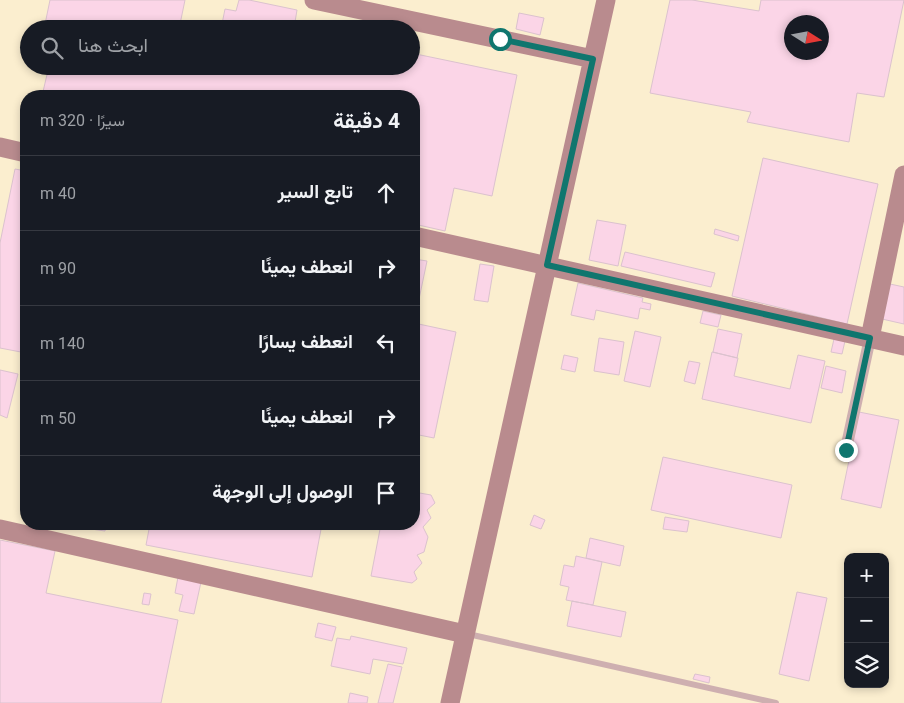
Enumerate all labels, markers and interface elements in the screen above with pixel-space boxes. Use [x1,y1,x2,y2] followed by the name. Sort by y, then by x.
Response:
[784,15,829,60] north arrow
[20,20,420,75] search box
[489,28,512,51] route start
[38,34,66,62] icon: search
[78,34,148,57] text: ابحث هنا
[333,109,400,133] text: 4 دقيقة
[40,111,125,130] text: سيرًا · 320 m
[372,179,400,207] icon: ahead
[277,180,353,203] text: تابع السير
[40,184,76,203] text: 40 m
[372,254,400,282] icon: right
[261,255,353,278] text: انعطف يمينًا
[40,259,76,278] text: 90 m
[372,329,400,357] icon: left
[258,330,353,353] text: انعطف يسارًا
[40,334,85,353] text: 140 m
[372,404,400,432] icon: right
[261,405,353,428] text: انعطف يمينًا
[40,409,76,428] text: 50 m
[835,439,858,462] route end
[372,479,400,507] icon: arrive
[212,480,353,503] text: الوصول إلى الوجهة
[844,553,889,688] map controls
[844,553,889,598] button: +
[844,598,889,643] button: −
[844,643,889,688] button: layers

